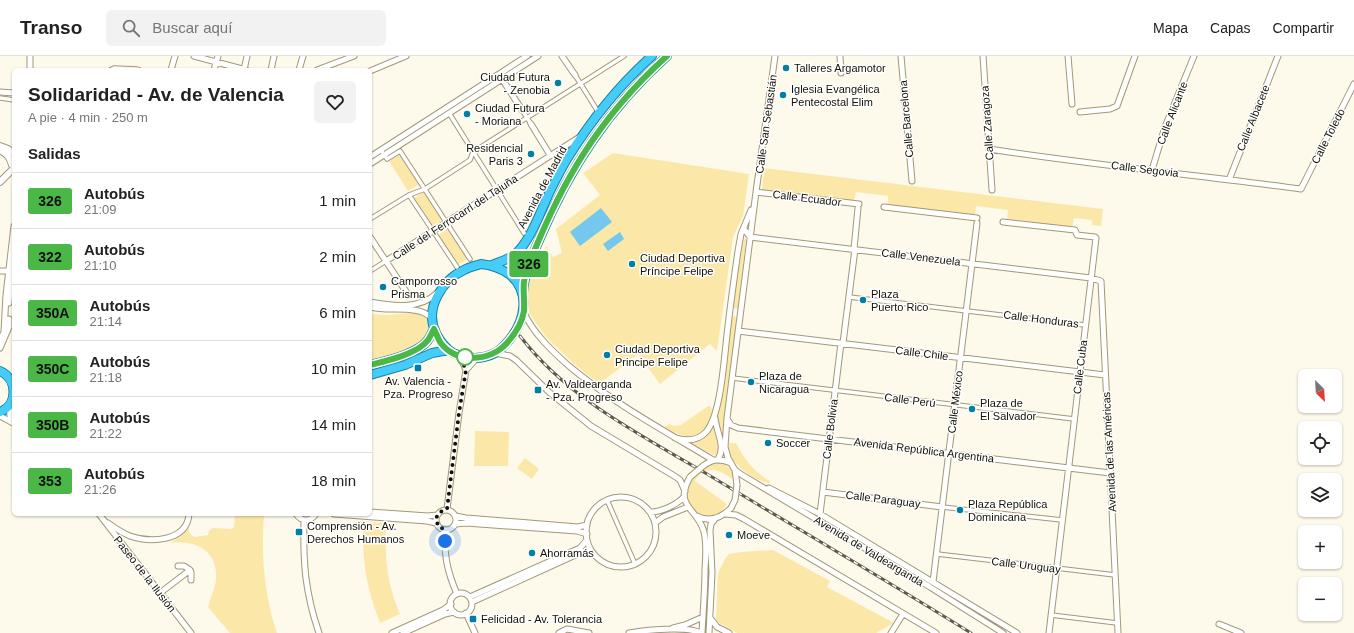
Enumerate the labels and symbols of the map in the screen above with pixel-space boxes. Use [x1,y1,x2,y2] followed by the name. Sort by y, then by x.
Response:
[794,62,886,74] place label: Talleres Argamotor
[781,63,791,73] marker: Talleres Argamotor
[480,71,551,96] place label: Ciudad Futura - Zenobia
[753,74,779,174] street label: Calle San Sebastián
[553,78,563,88] marker: Ciudad Futura - Zenobia
[897,79,915,158] street label: Calle Barcelona
[1154,80,1190,146] street label: Calle Alicante
[791,83,881,108] place label: Iglesia Evangélica Pentecostal Elim
[1234,83,1272,153] street label: Calle Albacete
[978,84,996,161] street label: Calle Zaragoza
[778,90,788,100] marker: Iglesia Evangélica Pentecostal Elim
[475,102,546,127] place label: Ciudad Futura - Moriana
[1309,106,1347,166] street label: Calle Toledo
[462,109,472,119] marker: Ciudad Futura - Moriana
[466,142,523,167] place label: Residencial Paris 3
[515,144,569,230] street label: Avenida de Madrid
[526,149,536,159] marker: Residencial Paris 3
[1111,159,1180,179] street label: Calle Segovia
[390,172,520,262] street label: Calle del Ferrocarrl del Tajuña
[772,188,842,208] street label: Calle Ecuador
[881,246,962,268] street label: Calle Venezuela
[506,251,552,277] line badge: 326
[640,252,726,277] place label: Ciudad Deportiva Príncipe Felipe
[627,259,637,269] marker: Ciudad Deportiva Príncipe Felipe
[391,275,457,300] place label: Camporrosso Prisma
[378,282,388,292] marker: Camporrosso Prisma
[871,288,928,313] place label: Plaza Puerto Rico
[858,295,868,305] marker: Plaza Puerto Rico
[1003,308,1080,330] street label: Calle Honduras
[1071,338,1089,395] street label: Calle Cuba
[615,343,701,368] place label: Ciudad Deportiva Principe Felipe
[895,344,949,362] street label: Calle Chile
[456,348,474,366] unlabelled marker
[602,350,612,360] marker: Ciudad Deportiva Principe Felipe
[413,363,423,373] marker: Av. Valencia - Pza. Progreso
[1298,369,1342,413] north arrow
[759,370,810,395] place label: Plaza de Nicaragua
[945,370,965,434] street label: Calle México
[383,375,453,400] place label: Av. Valencia - Pza. Progreso
[746,377,756,387] marker: Plaza de Nicaragua
[546,378,633,403] place label: Av. Valdearganda - Pza. Progreso
[533,385,543,395] marker: Av. Valdearganda - Pza. Progreso
[884,391,936,409] street label: Calle Perú
[1100,391,1118,512] street label: Avenida de las Américas
[820,397,840,460] street label: Calle Bolivia
[980,397,1037,422] place label: Plaza de El Salvador
[967,404,977,414] marker: Plaza de El Salvador
[853,435,996,465] street label: Avenida República Argentina
[776,437,811,449] place label: Soccer
[763,438,773,448] marker: Soccer
[845,488,922,510] street label: Calle Paraguay
[968,498,1048,523] place label: Plaza República Dominicana
[955,505,965,515] marker: Plaza República Dominicana
[812,514,927,589] street label: Avenida de Valdearganda
[307,520,405,545] place label: Comprensión - Av. Derechos Humanos
[294,527,304,537] marker: Comprensión - Av. Derechos Humanos
[737,529,770,541] place label: Moeve
[724,530,734,540] marker: Moeve
[435,531,455,551] your location
[112,534,178,614] street label: Paseo de la Ilusión
[540,547,594,559] place label: Ahorramás
[527,548,537,558] marker: Ahorramás
[991,555,1062,575] street label: Calle Uruguay
[481,613,603,625] place label: Felicidad - Av. Tolerancia
[468,614,478,624] marker: Felicidad - Av. Tolerancia

